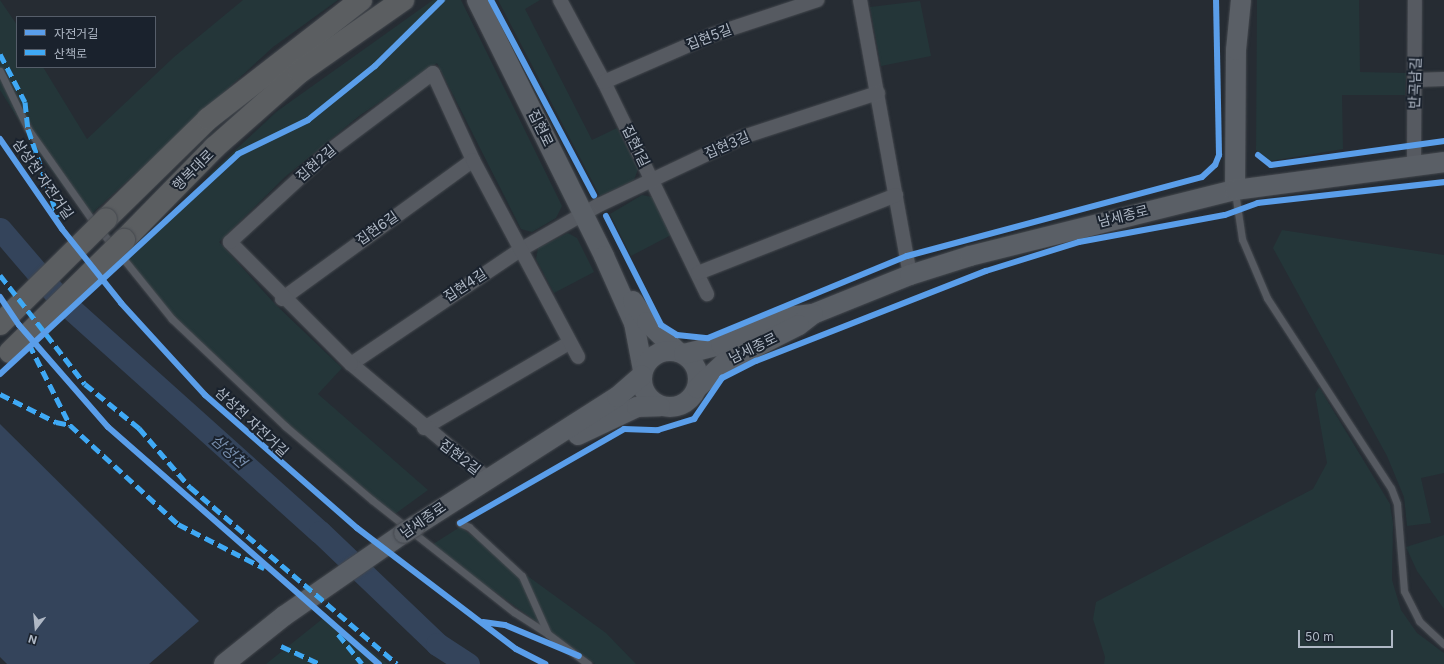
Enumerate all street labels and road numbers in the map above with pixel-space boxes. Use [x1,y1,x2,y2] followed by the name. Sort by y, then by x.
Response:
[684,21,734,53] street label: 집현5길
[1406,57,1424,109] street label: 반곡남길
[525,107,557,149] street label: 집현로
[619,122,653,170] street label: 집현1길
[702,128,752,162] street label: 집현3길
[9,136,77,222] street label: 삼성천 자전거길
[293,141,339,185] street label: 집현2길
[169,146,217,194] street label: 행복대로
[1096,202,1150,230] street label: 남세종로
[353,208,401,248] street label: 집현6길
[440,265,490,305] street label: 집현4길
[726,329,780,367] street label: 남세종로
[212,384,292,460] street label: 삼성천 자전거길
[436,436,484,478] street label: 집현2길
[397,498,449,542] street label: 남세종로

